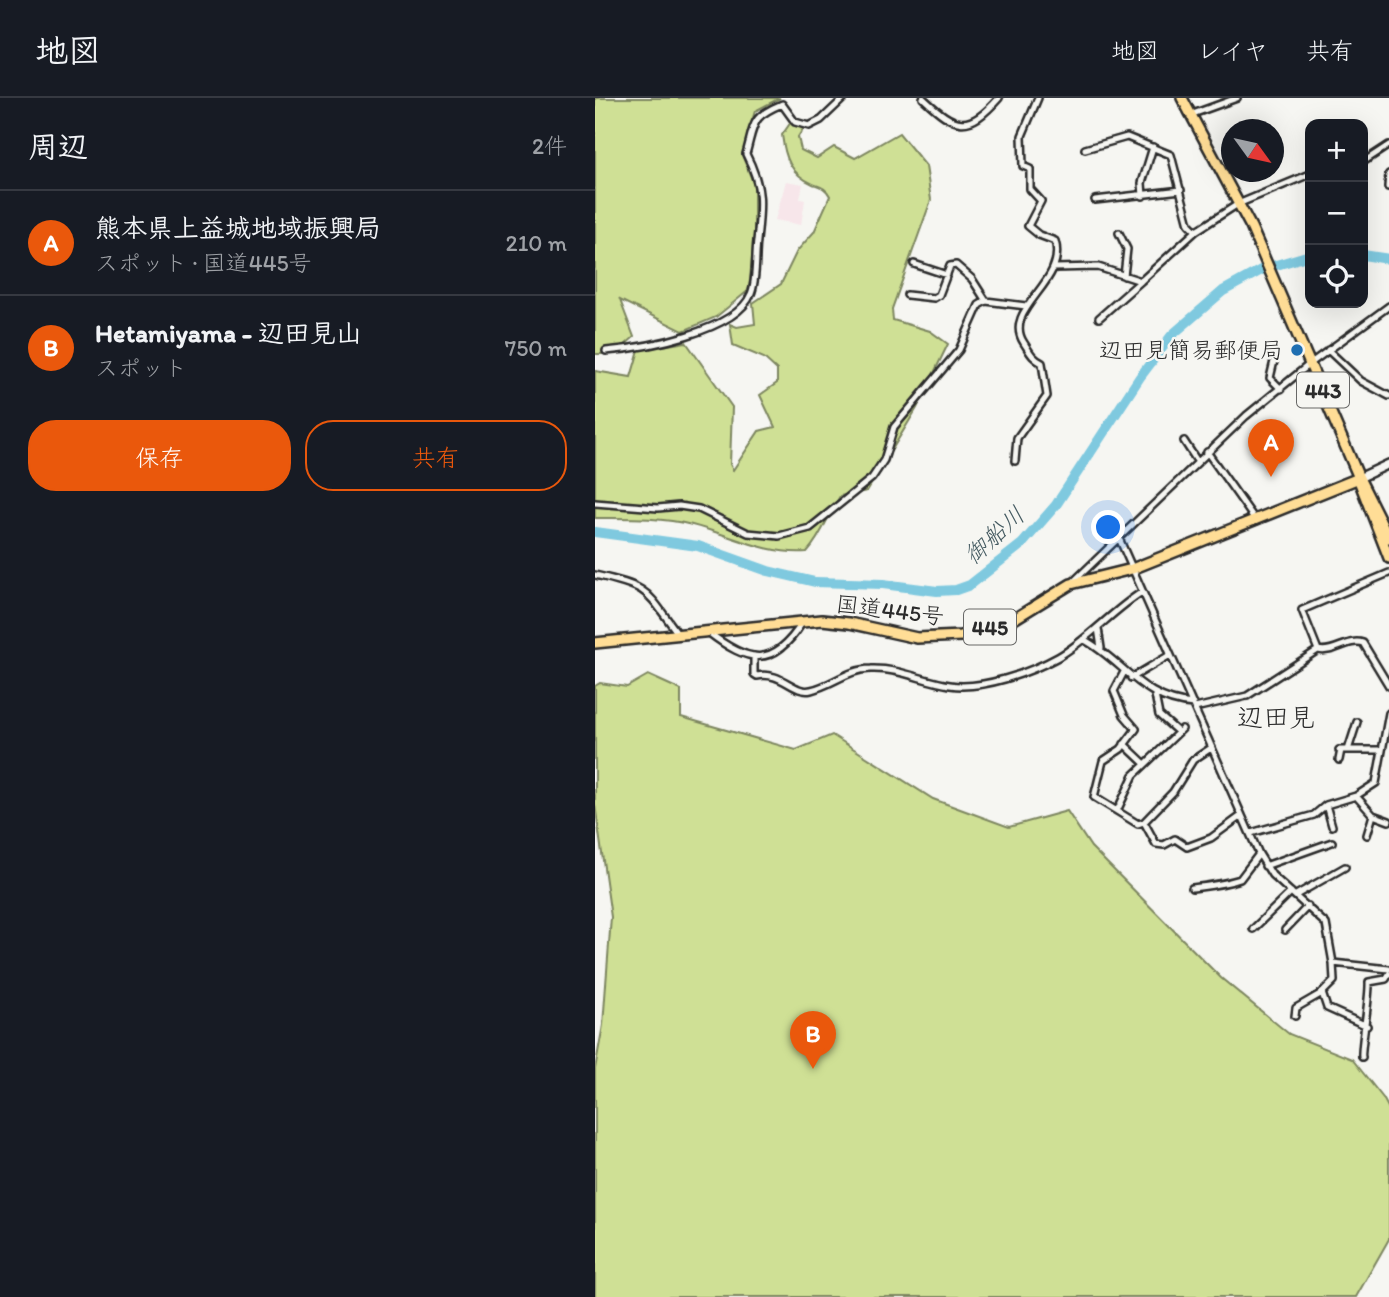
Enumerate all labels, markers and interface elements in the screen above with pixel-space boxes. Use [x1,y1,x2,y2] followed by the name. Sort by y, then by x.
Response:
[35,31,101,70] text: 地図
[1111,36,1159,65] text: 地図
[1197,36,1268,65] text: レイヤ
[1306,36,1354,65] text: 共有
[1221,119,1284,182] north arrow
[1305,119,1368,308] map controls
[1305,119,1368,182] button: +
[28,128,88,165] text: 周辺
[532,132,567,160] text: 2件
[1305,182,1368,245] button: −
[95,212,381,244] text: 熊本県上益城地域振興局
[44,229,58,257] text: A
[506,229,567,257] text: 210 m
[1305,245,1368,308] button: locate
[95,249,312,277] text: スポット · 国道445号
[95,317,362,349] text: Hetamiyama - 辺田見山
[44,334,58,362] text: B
[505,334,567,362] text: 750 m
[1099,336,1283,364] place label: 辺田見簡易郵便局
[1289,342,1305,358] marker: 辺田見簡易郵便局
[95,354,187,382] text: スポット
[1297,372,1349,408] road number: 443
[1248,419,1294,477] pin: A
[28,420,291,491] button: 保存
[305,420,567,491] button: 共有
[958,500,1030,570] water label: 御船川
[1091,510,1125,544] your location
[834,589,946,631] street label: 国道445号
[964,610,1016,644] road number: 445
[1237,701,1315,733] district label: 辺田見
[790,1011,836,1069] pin: B

